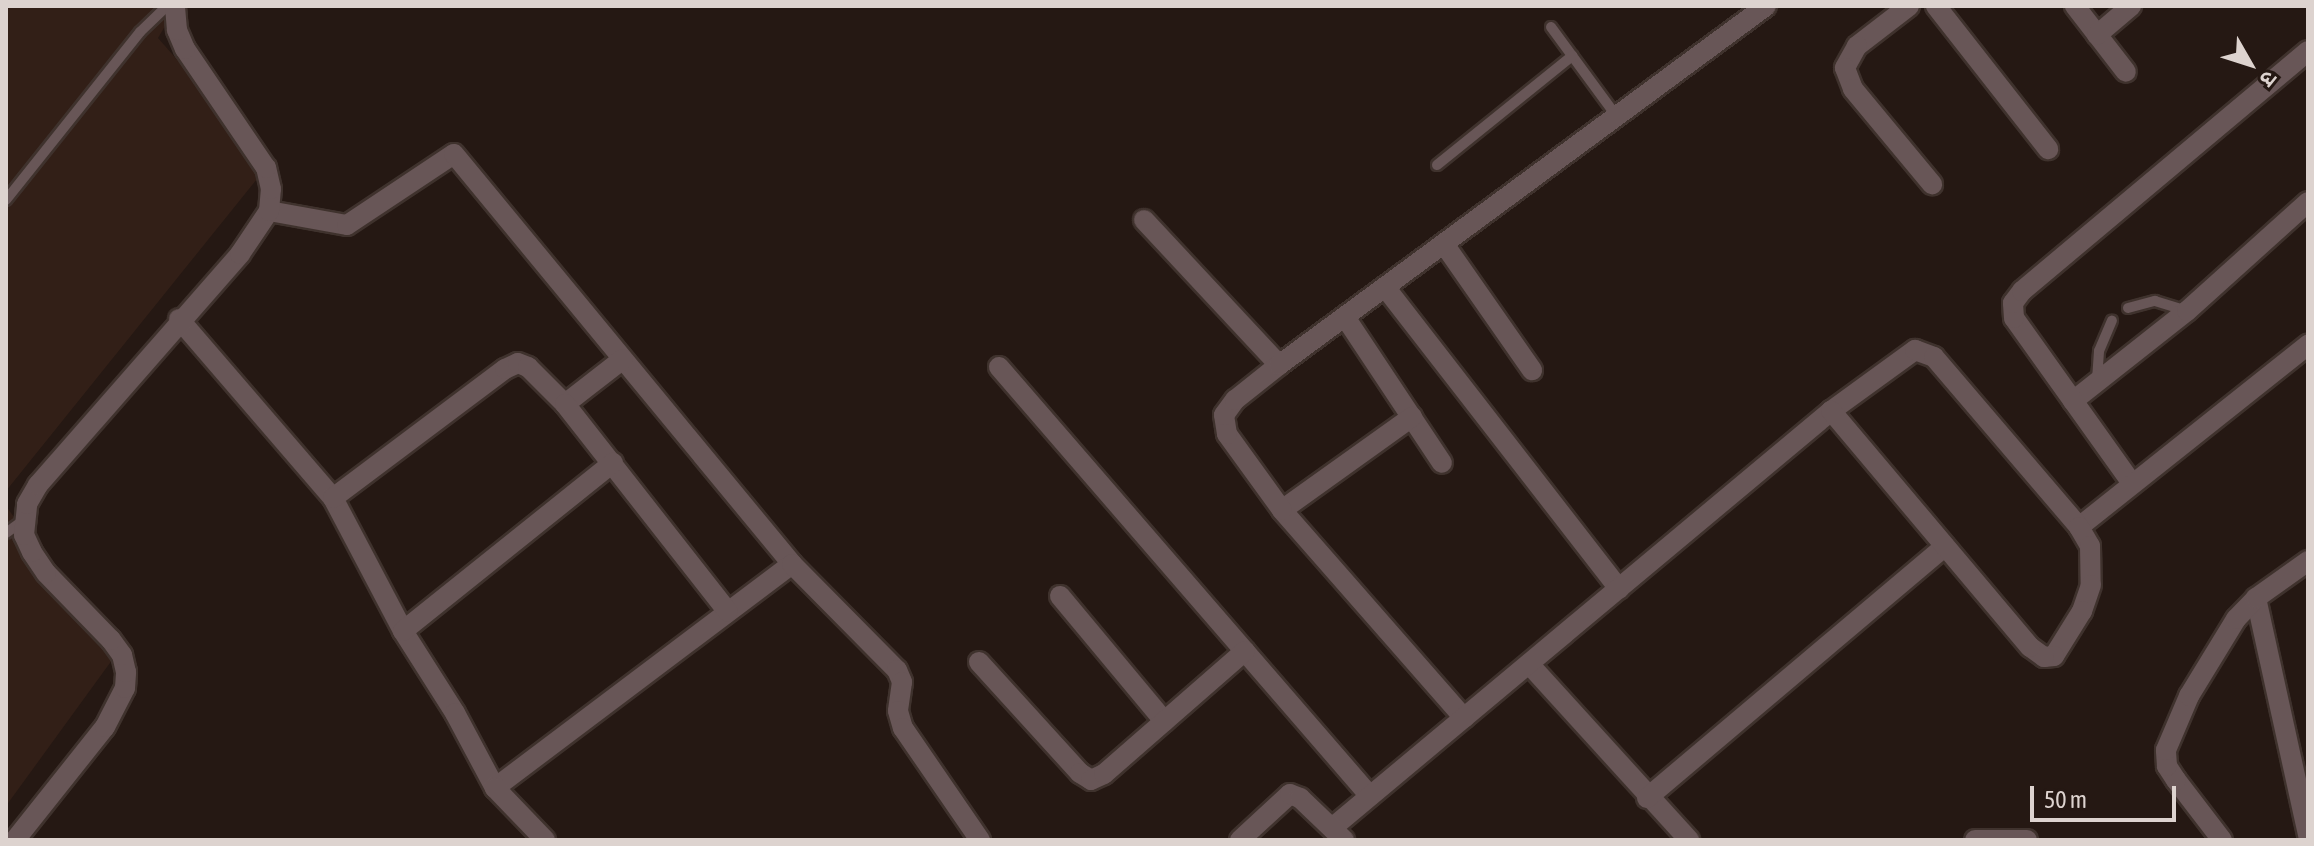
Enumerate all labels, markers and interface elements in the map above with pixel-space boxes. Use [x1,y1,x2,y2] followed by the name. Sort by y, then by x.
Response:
[2210,24,2290,104] north arrow
[2254,66,2283,92] text: उ
[2034,770,2180,820] scale bar
[2044,786,2087,813] text: 50 m

